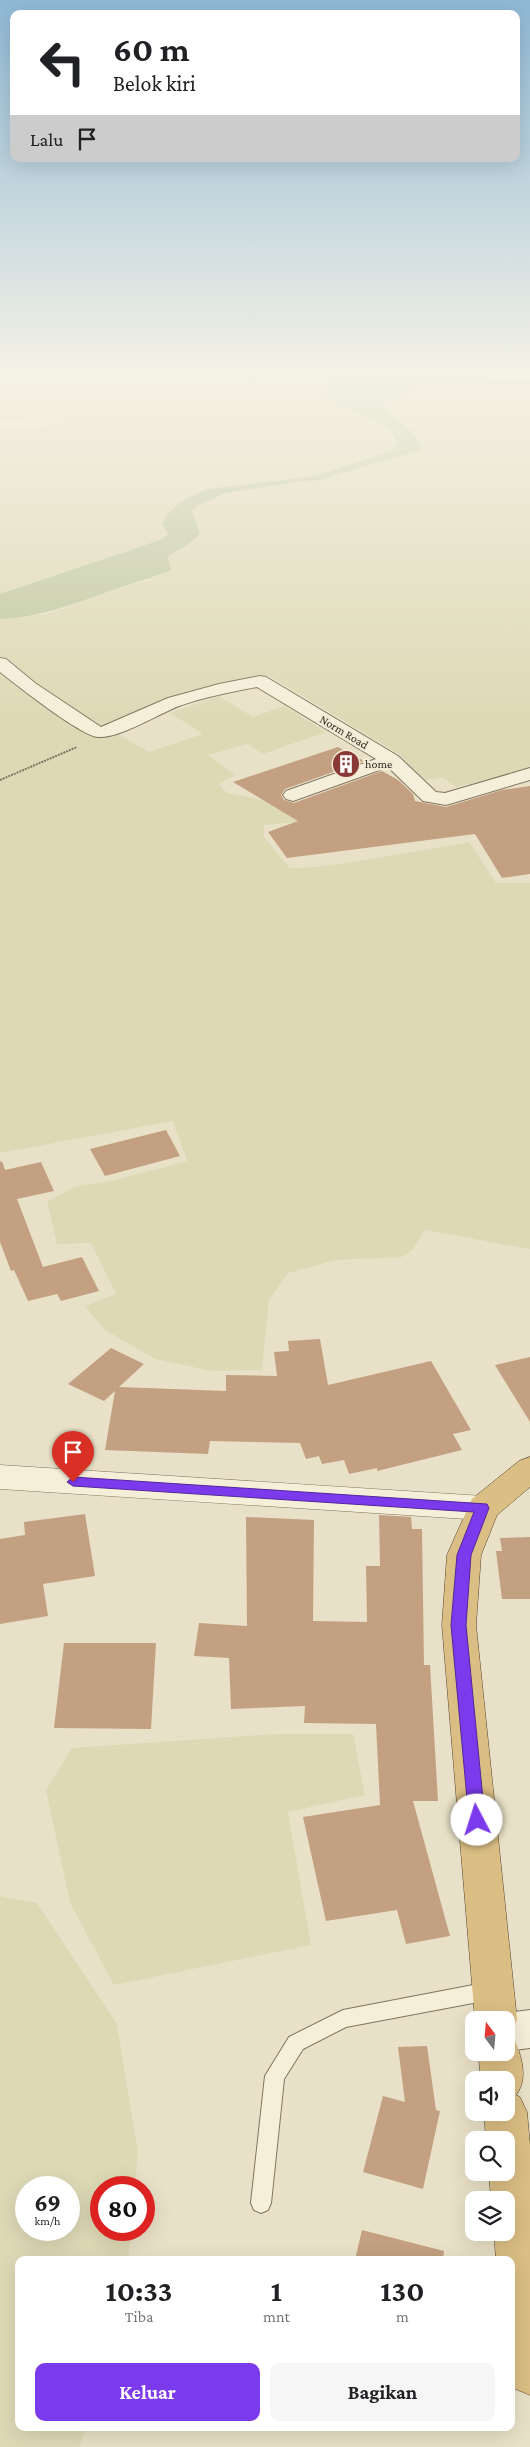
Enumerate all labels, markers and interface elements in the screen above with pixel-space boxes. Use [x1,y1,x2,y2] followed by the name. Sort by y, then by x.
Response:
[30,30,95,95] icon: left
[113,30,190,69] text: 60 m
[113,71,196,96] text: Belok kiri
[73,125,101,153] icon: arrive
[30,129,63,150] text: Lalu
[317,712,371,752] street label: Norm Road
[331,749,361,779] building icon: home
[365,757,392,771] place label: home
[52,1431,94,1482] pin
[59,1438,87,1466] icon: arrive
[450,1793,502,1845] position arrow
[465,2011,515,2061] north arrow
[465,2011,515,2241] map controls
[465,2071,515,2121] button: sound
[465,2131,515,2181] button: search
[90,2176,155,2241] speed limit sign: 80
[34,2189,61,2216] text: 69
[465,2191,515,2241] button: layers
[35,2214,60,2228] text: km/h
[106,2274,173,2307] text: 10:33
[271,2274,282,2307] text: 1
[380,2274,424,2307] text: 130
[125,2308,153,2325] text: Tiba
[263,2308,290,2325] text: mnt
[396,2308,409,2325] text: m
[35,2363,260,2421] button: Keluar
[270,2363,495,2421] button: Bagikan

